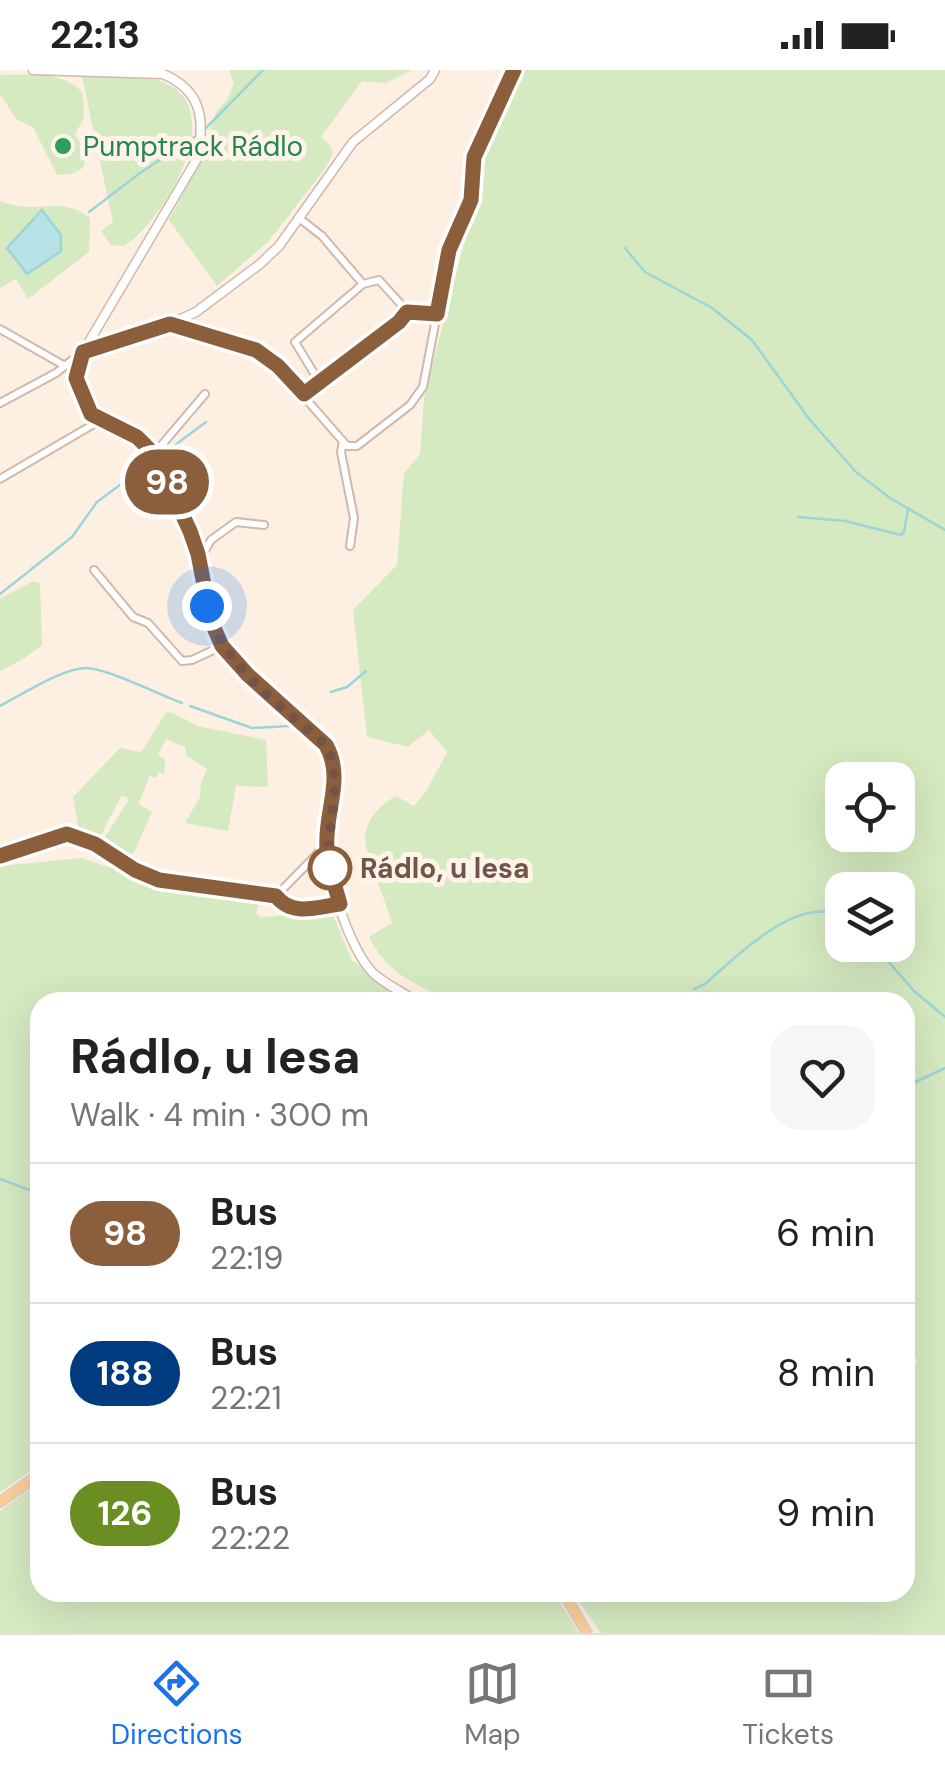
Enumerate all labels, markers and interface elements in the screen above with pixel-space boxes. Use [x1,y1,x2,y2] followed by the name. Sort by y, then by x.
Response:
[50,10,140,60] text: 22:13
[83,128,303,165] place label: Pumptrack Rádlo
[52,135,74,157] marker: Pumptrack Rádlo
[122,450,212,514] line badge: 98
[145,459,189,505] text: 98
[182,581,232,631] your location
[825,762,915,962] map controls
[825,762,915,852] button: locate
[309,847,351,889] marker: Rádlo, u lesa
[360,850,529,887] place label: Rádlo, u lesa
[825,872,915,962] button: layers
[70,1025,360,1088] text: Rádlo, u lesa
[770,1025,875,1130] button: heart
[70,1094,369,1136] text: Walk · 4 min · 300 m
[210,1187,278,1237] text: Bus
[776,1208,875,1258] text: 6 min
[103,1210,147,1256] text: 98
[210,1237,283,1279] text: 22:19
[210,1327,278,1377] text: Bus
[777,1348,875,1398] text: 8 min
[96,1350,154,1396] text: 188
[210,1377,282,1419] text: 22:21
[210,1467,278,1517] text: Bus
[776,1488,875,1538] text: 9 min
[97,1490,153,1536] text: 126
[210,1517,290,1559] text: 22:22
[111,1656,243,1753] tab: Directions
[464,1656,521,1753] tab: Map
[742,1656,834,1753] tab: Tickets

